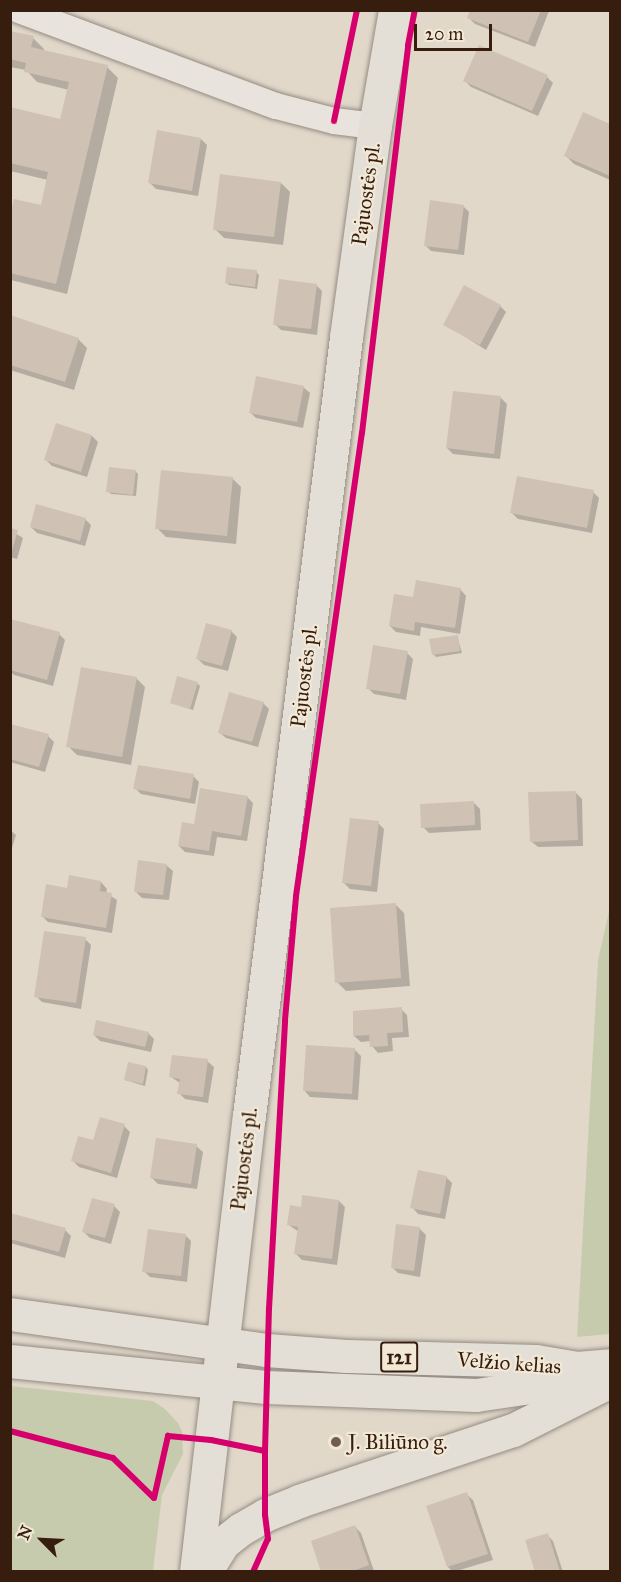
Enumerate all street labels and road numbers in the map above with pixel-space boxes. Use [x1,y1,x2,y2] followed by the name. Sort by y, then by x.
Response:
[346,141,386,247] street label: Pajuostės pl.
[285,623,323,729] street label: Pajuostės pl.
[225,1106,263,1212] street label: Pajuostės pl.
[380,1340,418,1374] road number: 121
[456,1347,562,1379] street label: Velžio kelias

